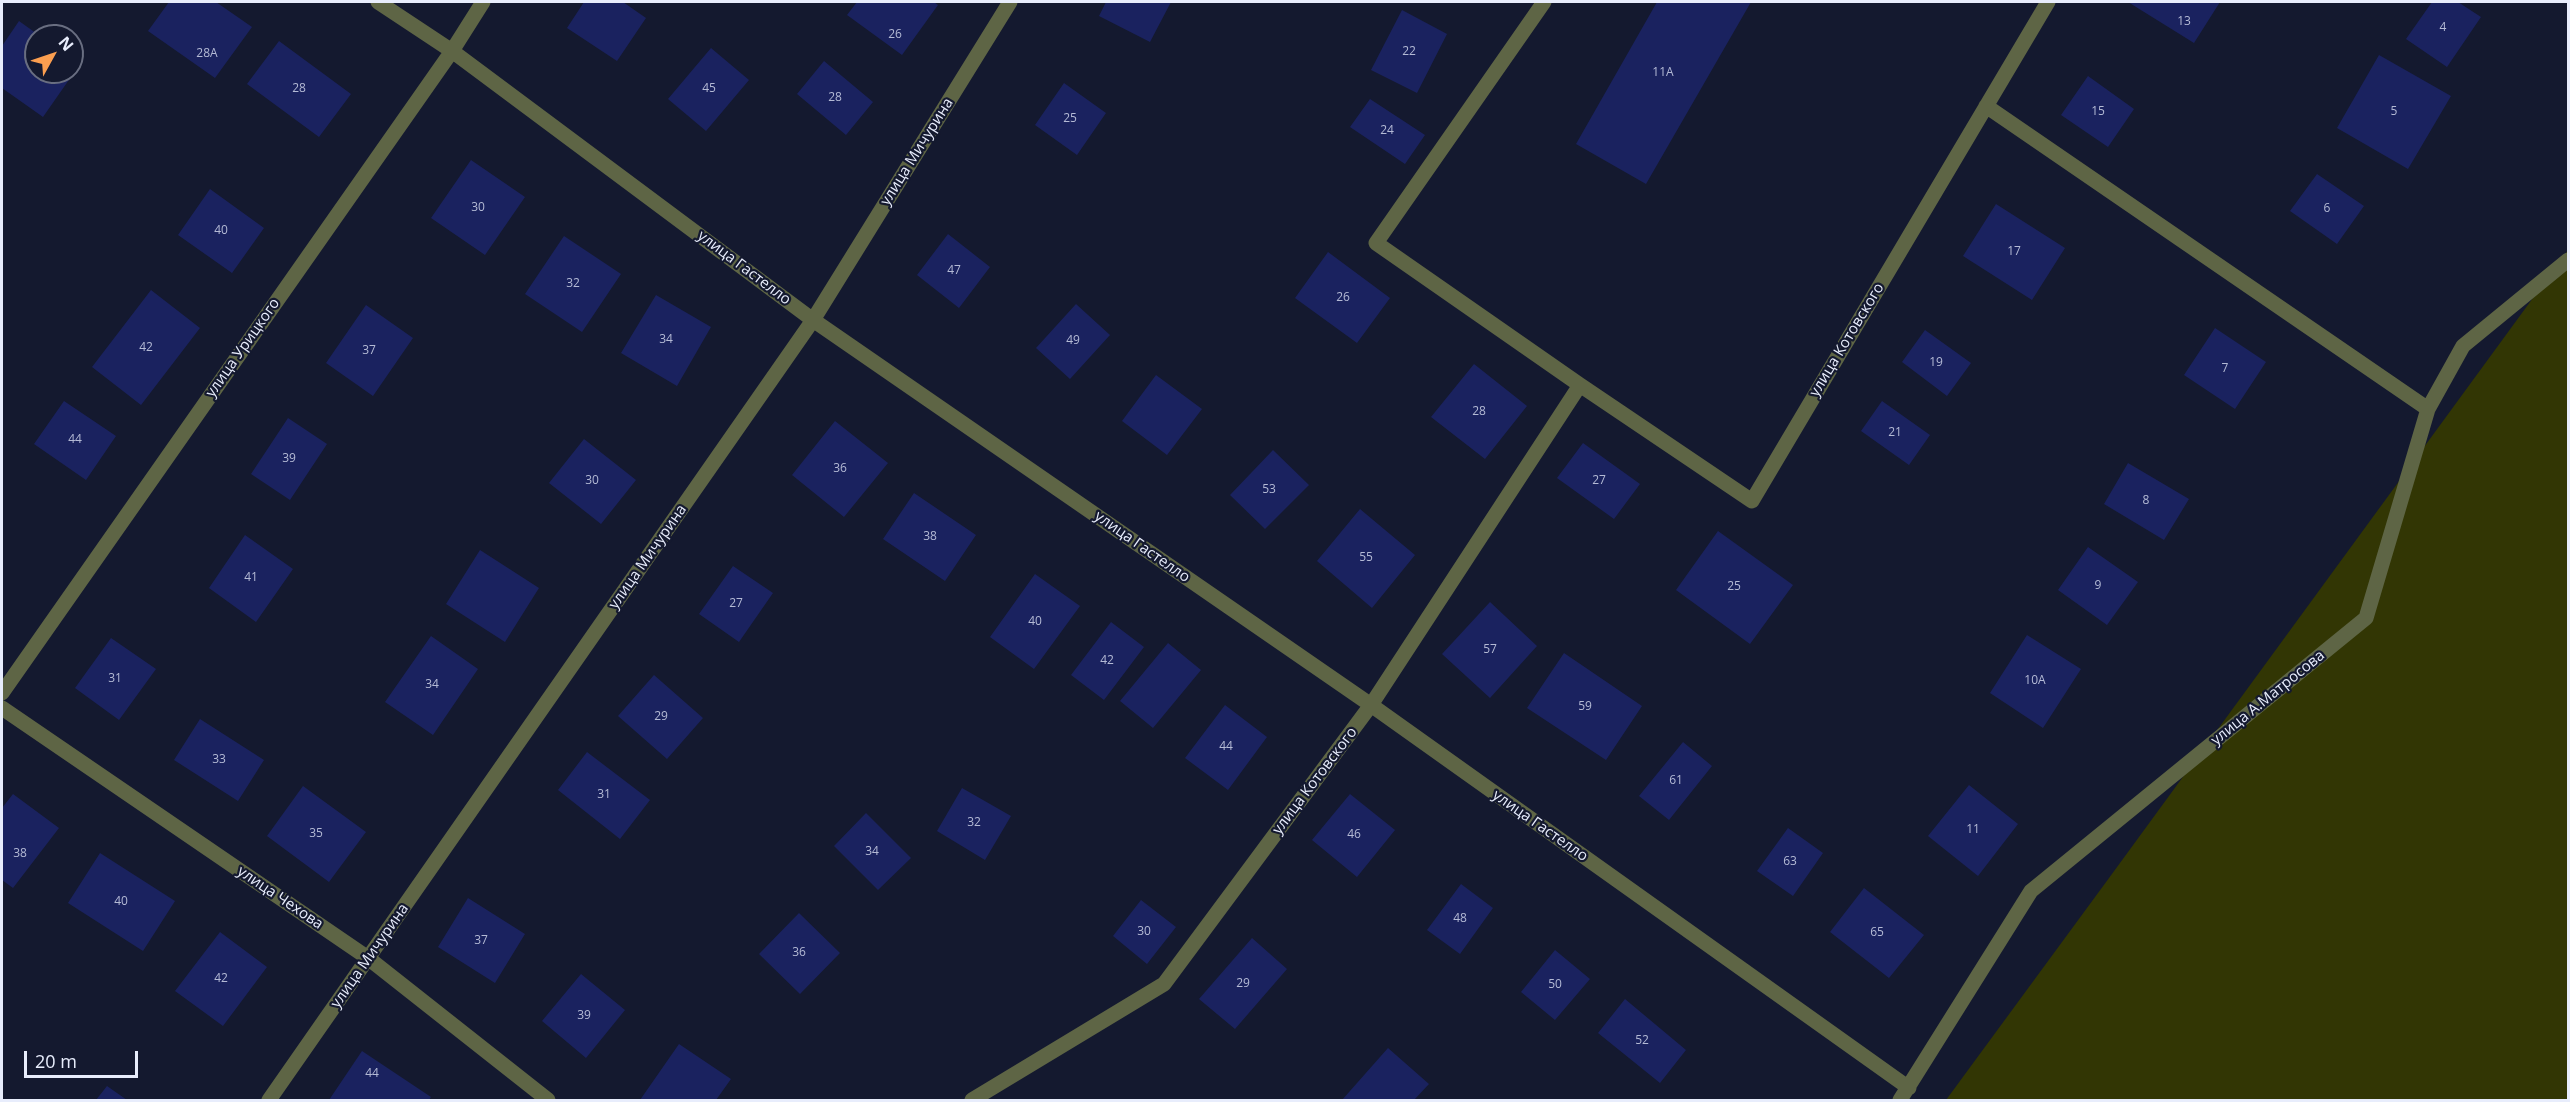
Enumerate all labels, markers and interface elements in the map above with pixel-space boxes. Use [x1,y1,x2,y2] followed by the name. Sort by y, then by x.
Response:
[2177,15,2191,29] house number: 13
[2440,21,2446,35] house number: 4
[24,24,84,84] north arrow
[888,28,902,42] house number: 26
[54,32,79,56] text: N
[1402,45,1416,59] house number: 22
[196,47,218,61] house number: 28А
[1652,66,1674,80] house number: 11А
[292,82,306,96] house number: 28
[702,82,716,96] house number: 45
[828,91,842,105] house number: 28
[877,95,957,209] street label: улица Мичурина
[2091,105,2105,119] house number: 15
[2391,105,2397,119] house number: 5
[1063,112,1077,126] house number: 25
[1380,124,1394,138] house number: 24
[471,201,485,215] house number: 30
[2324,202,2330,216] house number: 6
[214,224,228,238] house number: 40
[694,227,794,309] street label: улица Гастелло
[2007,245,2021,259] house number: 17
[947,264,961,278] house number: 47
[566,277,580,291] house number: 32
[1806,280,1888,400] street label: улица Котовского
[1336,291,1350,305] house number: 26
[202,295,284,401] street label: улица Урицкого
[659,333,673,347] house number: 34
[1066,334,1080,348] house number: 49
[139,341,153,355] house number: 42
[362,344,376,358] house number: 37
[1929,356,1943,370] house number: 19
[2222,362,2228,376] house number: 7
[1472,405,1486,419] house number: 28
[1888,426,1902,440] house number: 21
[68,433,82,447] house number: 44
[282,452,296,466] house number: 39
[833,462,847,476] house number: 36
[585,474,599,488] house number: 30
[1592,474,1606,488] house number: 27
[1262,483,1276,497] house number: 53
[2143,494,2149,508] house number: 8
[605,501,691,613] street label: улица Мичурина
[1091,507,1193,587] street label: улица Гастелло
[923,530,937,544] house number: 38
[1359,551,1373,565] house number: 55
[244,571,258,585] house number: 41
[2095,579,2101,593] house number: 9
[1727,580,1741,594] house number: 25
[729,597,743,611] house number: 27
[1028,615,1042,629] house number: 40
[1483,643,1497,657] house number: 57
[2208,647,2328,749] street label: улица А.Матросова
[1100,654,1114,668] house number: 42
[108,672,122,686] house number: 31
[2024,674,2046,688] house number: 10А
[425,678,439,692] house number: 34
[1578,700,1592,714] house number: 59
[654,710,668,724] house number: 29
[1269,724,1361,838] street label: улица Котовского
[1219,740,1233,754] house number: 44
[212,753,226,767] house number: 33
[1669,774,1683,788] house number: 61
[1489,786,1591,866] street label: улица Гастелло
[597,788,611,802] house number: 31
[967,816,981,830] house number: 32
[1966,823,1980,837] house number: 11
[309,827,323,841] house number: 35
[1347,828,1361,842] house number: 46
[865,845,879,859] house number: 34
[13,847,27,861] house number: 38
[1783,855,1797,869] house number: 63
[234,863,326,933] street label: улица Чехова
[114,895,128,909] house number: 40
[327,900,413,1012] street label: улица Мичурина
[1453,912,1467,926] house number: 48
[1137,925,1151,939] house number: 30
[1870,926,1884,940] house number: 65
[474,934,488,948] house number: 37
[792,946,806,960] house number: 36
[214,972,228,986] house number: 42
[1236,977,1250,991] house number: 29
[1548,978,1562,992] house number: 50
[577,1009,591,1023] house number: 39
[1635,1034,1649,1048] house number: 52
[27,1039,141,1077] scale bar
[35,1049,77,1073] text: 20 m
[365,1067,379,1081] house number: 44

